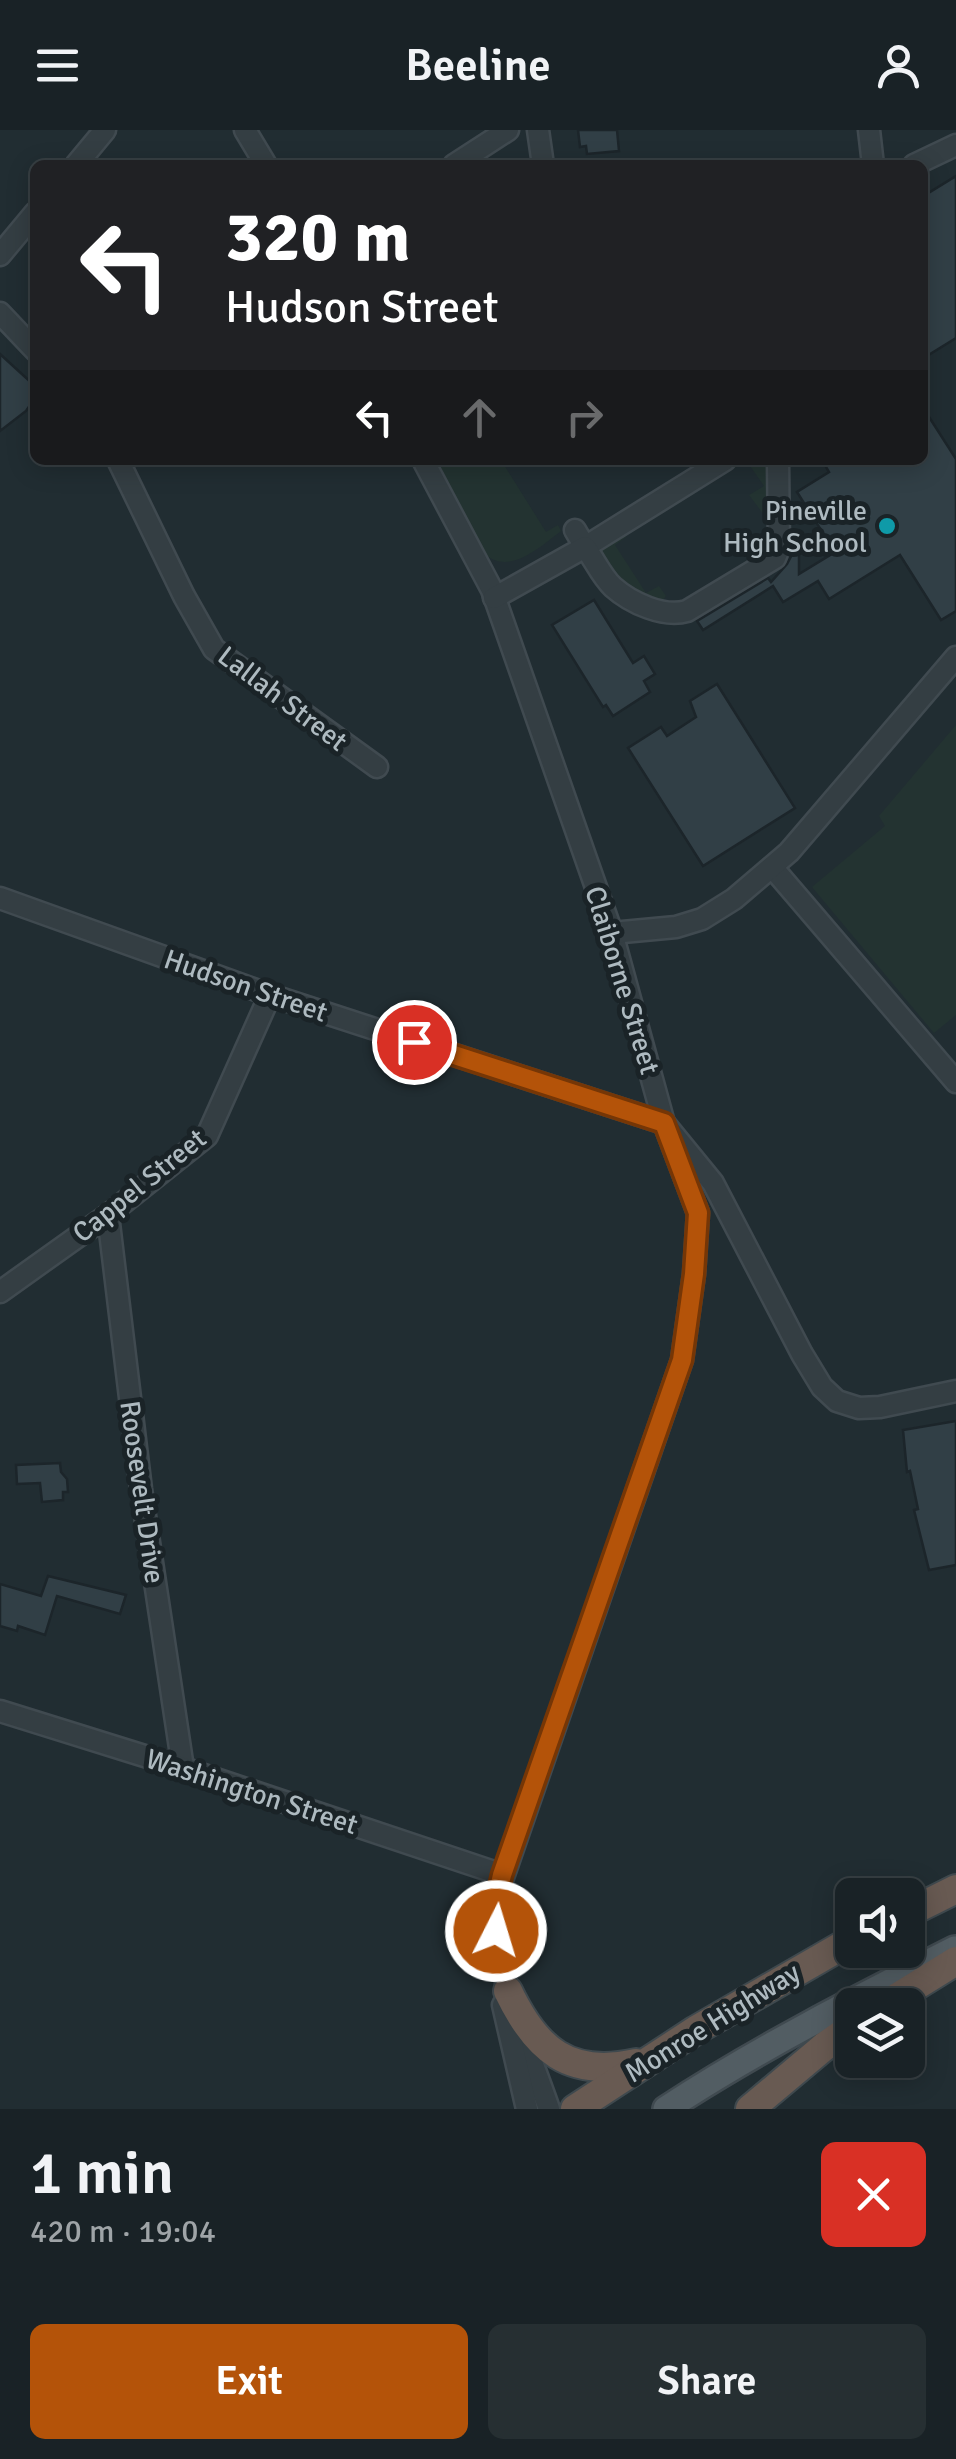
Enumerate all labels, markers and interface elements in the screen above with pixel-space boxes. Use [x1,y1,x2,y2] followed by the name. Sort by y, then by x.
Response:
[30,38,85,93] icon: menu
[405,38,551,93] text: Beeline
[871,38,926,93] icon: person
[225,194,410,280] text: 320 m
[60,200,190,330] icon: left
[225,280,499,335] text: Hudson Street
[347,390,402,445] icon: left
[452,390,507,445] icon: ahead
[557,390,612,445] icon: right
[723,494,867,560] place label: Pineville High School
[876,515,898,537] marker: Pineville High School
[211,639,354,759] street label: Lallah Street
[577,882,667,1079] street label: Claiborne Street
[160,942,332,1030] street label: Hudson Street
[372,1000,457,1085] pin
[387,1015,442,1070] icon: arrive
[66,1121,213,1250] street label: Cappel Street
[112,1399,172,1586] street label: Roosevelt Drive
[142,1742,362,1842] street label: Washington Street
[835,1878,925,2078] map controls
[835,1878,925,1968] button: sound
[444,1879,548,1983] position arrow
[619,1955,806,2090] street label: Monroe Highway
[835,1988,925,2078] button: layers
[30,2137,174,2211] text: 1 min
[821,2142,926,2247] button: close
[30,2212,216,2251] text: 420 m · 19:04
[30,2324,468,2439] button: Exit
[488,2324,926,2439] button: Share

